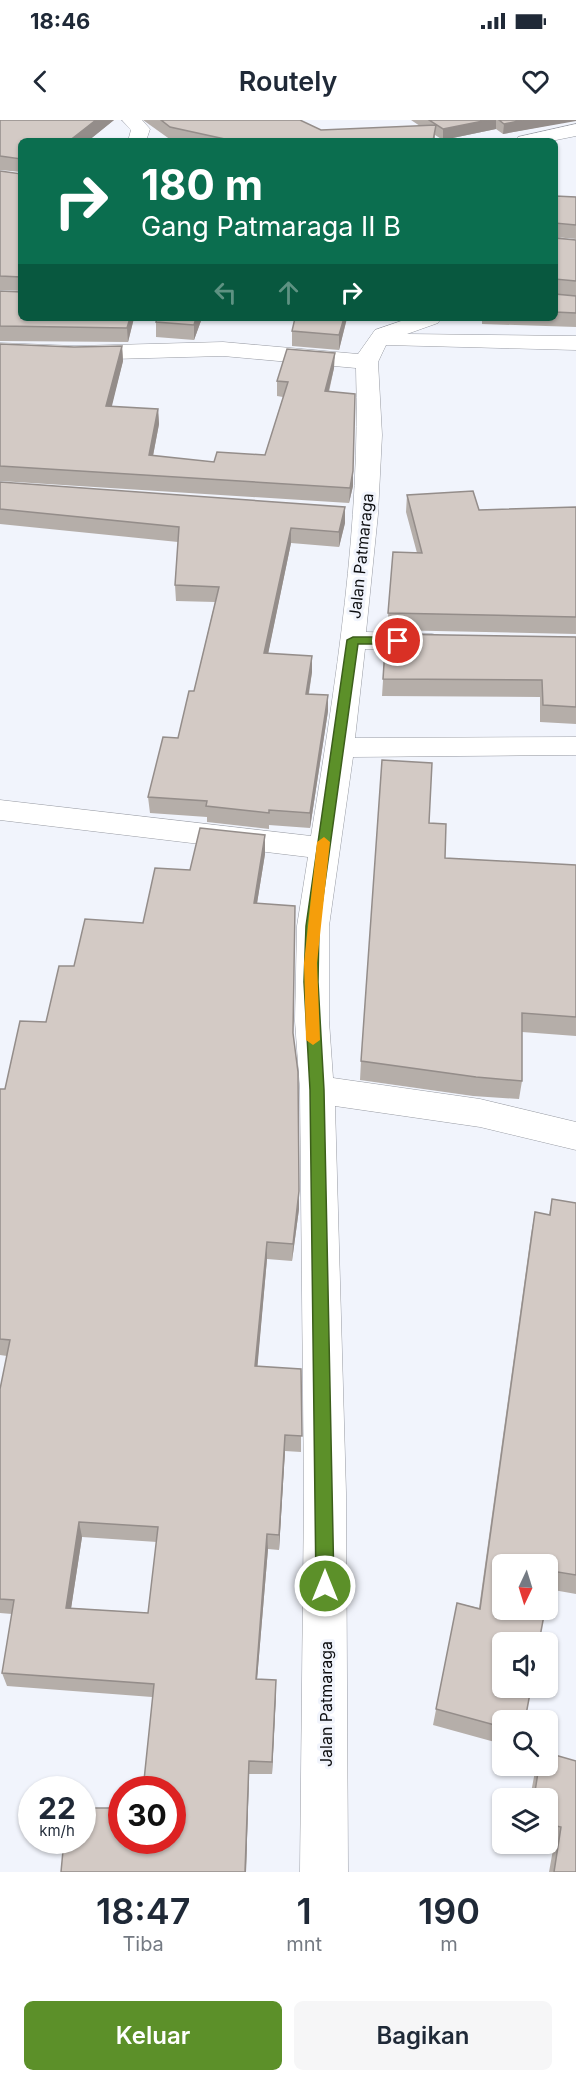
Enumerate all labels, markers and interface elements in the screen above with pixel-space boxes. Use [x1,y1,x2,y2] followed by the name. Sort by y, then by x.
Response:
[30,8,90,34] text: 18:46
[24,65,57,98] icon: back
[239,65,337,98] text: Routely
[519,65,552,98] icon: heart
[141,159,263,210] text: 180 m
[42,162,120,240] icon: right
[141,210,401,243] text: Gang Patmaraga II B
[209,276,242,309] icon: left
[272,276,305,309] icon: ahead
[335,276,368,309] icon: right
[344,492,378,620] street label: Jalan Patmaraga
[372,615,423,666] pin
[381,624,414,657] icon: arrive
[293,1554,357,1618] position arrow
[492,1554,558,1620] north arrow
[492,1554,558,1854] map controls
[492,1632,558,1698] button: sound
[316,1641,336,1767] street label: Jalan Patmaraga
[492,1710,558,1776] button: search
[108,1776,186,1854] speed limit sign: 30
[492,1788,558,1854] button: layers
[38,1790,76,1826] text: 22
[39,1821,75,1840] text: km/h
[96,1889,190,1933] text: 18:47
[297,1889,312,1933] text: 1
[418,1889,480,1933] text: 190
[122,1932,164,1956] text: Tiba
[286,1932,322,1956] text: mnt
[440,1932,458,1956] text: m
[24,2001,282,2070] button: Keluar
[294,2001,552,2070] button: Bagikan

